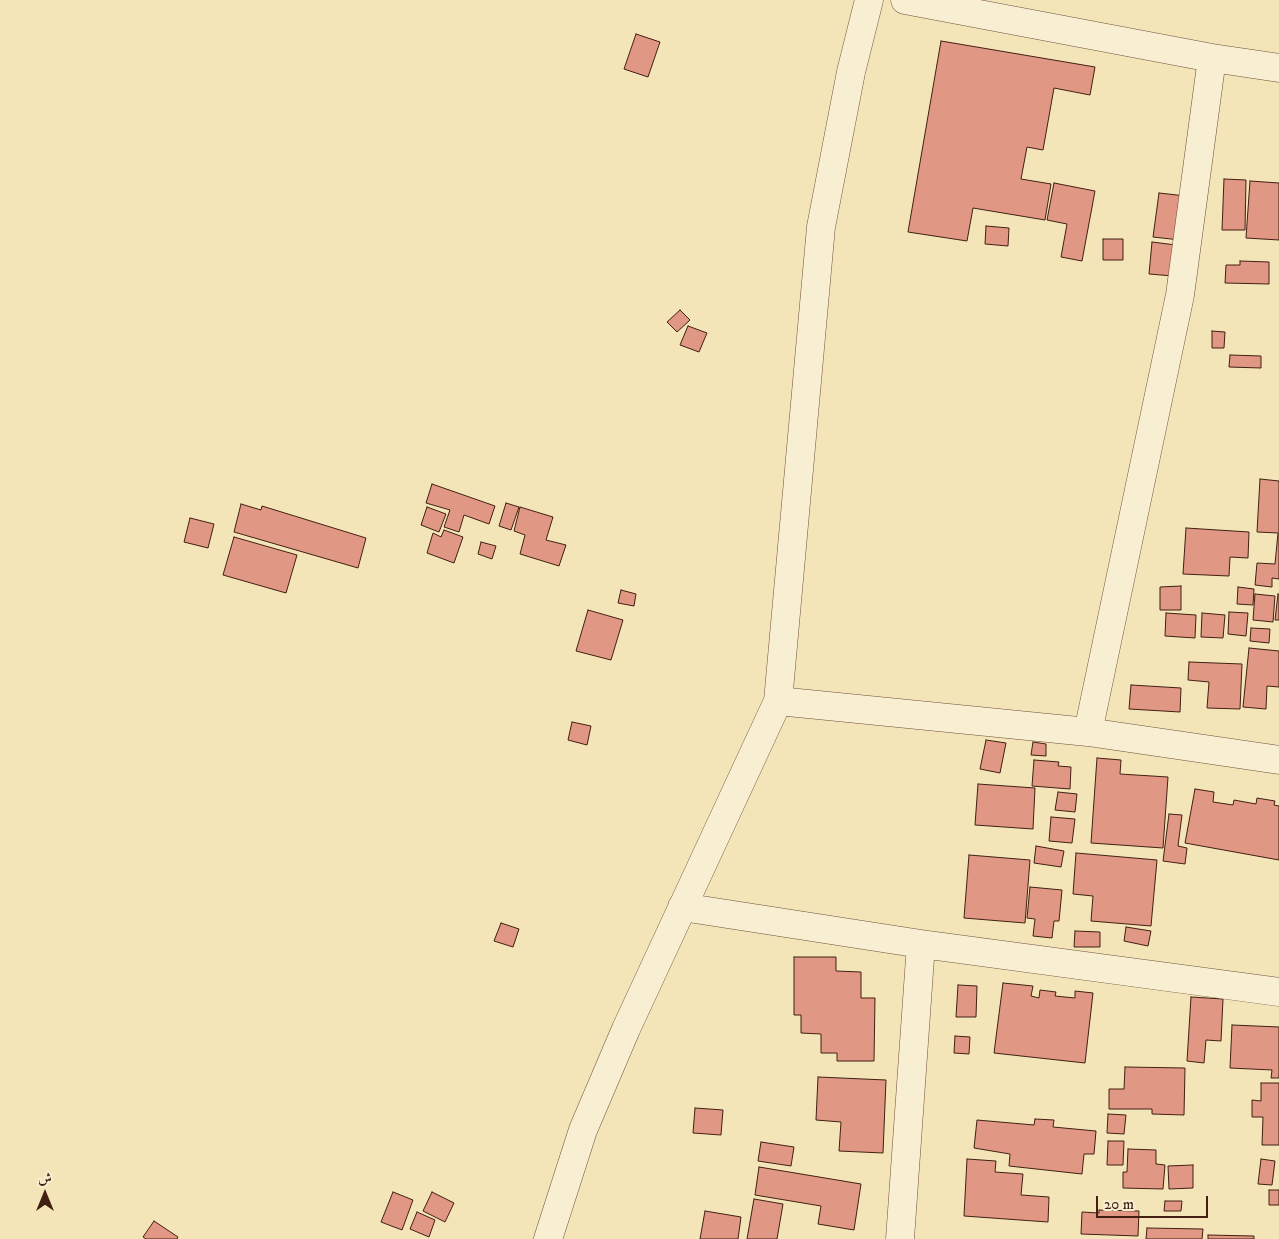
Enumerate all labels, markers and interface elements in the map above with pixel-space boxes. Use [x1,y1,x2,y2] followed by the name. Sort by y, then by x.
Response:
[20,1169,70,1219] north arrow
[38,1170,52,1188] text: ش
[1099,1186,1212,1218] scale bar
[1104,1195,1134,1214] text: 20 m

